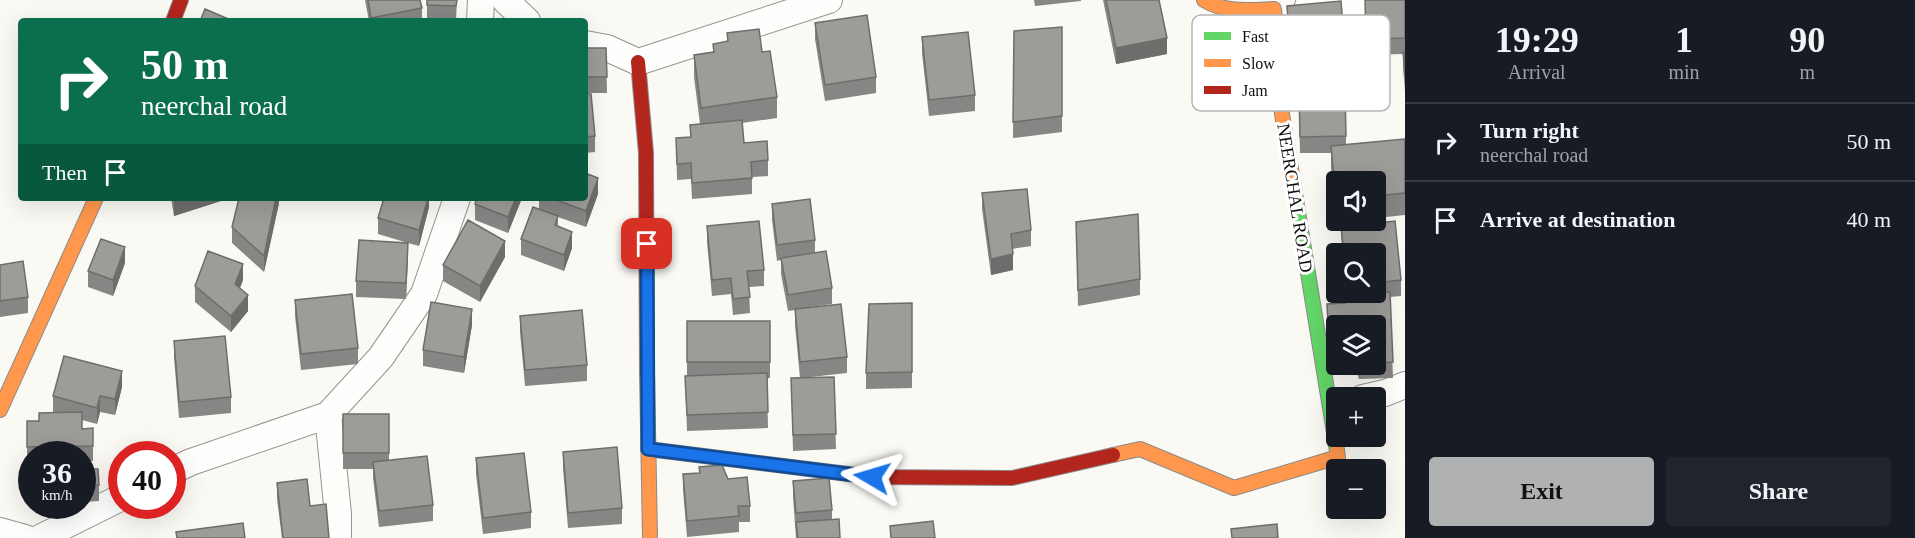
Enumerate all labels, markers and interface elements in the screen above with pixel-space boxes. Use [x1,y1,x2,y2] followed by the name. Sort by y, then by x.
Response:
[1192,15,1390,111] legend
[1495,20,1579,60] text: 19:29
[1675,20,1693,60] text: 1
[1789,20,1825,60] text: 90
[1242,28,1269,45] text: Fast
[42,42,120,120] icon: right
[141,42,229,88] text: 50 m
[1242,55,1275,72] text: Slow
[1508,61,1566,83] text: Arrival
[1668,61,1700,83] text: min
[1800,61,1815,83] text: m
[1242,82,1268,99] text: Jam
[141,91,287,121] text: neerchal road
[1480,118,1579,143] text: Turn right
[1273,122,1317,274] street label: NEERCHAL ROAD
[1429,126,1462,159] icon: right
[1846,129,1891,154] text: 50 m
[1480,144,1588,166] text: neerchal road
[99,156,132,189] icon: arrive
[42,160,87,185] text: Then
[1326,171,1386,519] map controls
[1326,171,1386,231] button: sound
[1429,204,1462,237] icon: arrive
[1480,207,1676,232] text: Arrive at destination
[1846,207,1891,232] text: 40 m
[621,218,672,269] pin
[630,227,663,260] icon: arrive
[1326,243,1386,303] button: search
[1326,315,1386,375] button: layers
[1326,387,1386,447] button: +
[108,441,186,519] speed limit sign: 40
[840,445,904,509] position arrow
[42,456,72,489] text: 36
[1429,457,1654,526] button: Exit
[1666,457,1891,526] button: Share
[1326,459,1386,519] button: −
[42,487,72,503] text: km/h

